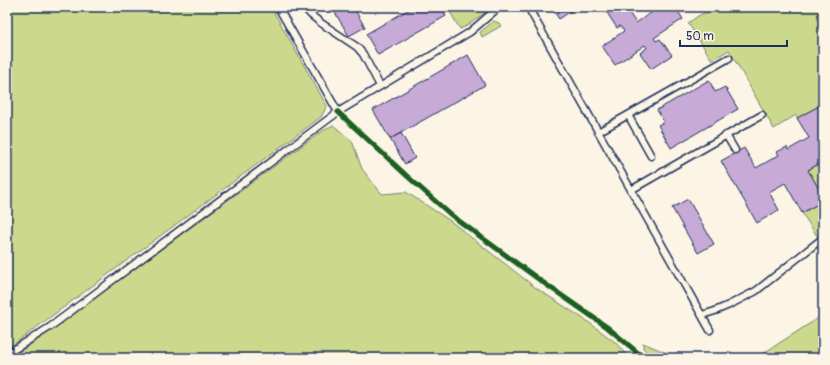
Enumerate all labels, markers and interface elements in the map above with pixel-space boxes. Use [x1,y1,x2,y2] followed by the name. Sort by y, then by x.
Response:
[680,22,787,48] scale bar
[686,29,714,44] text: 50 m

